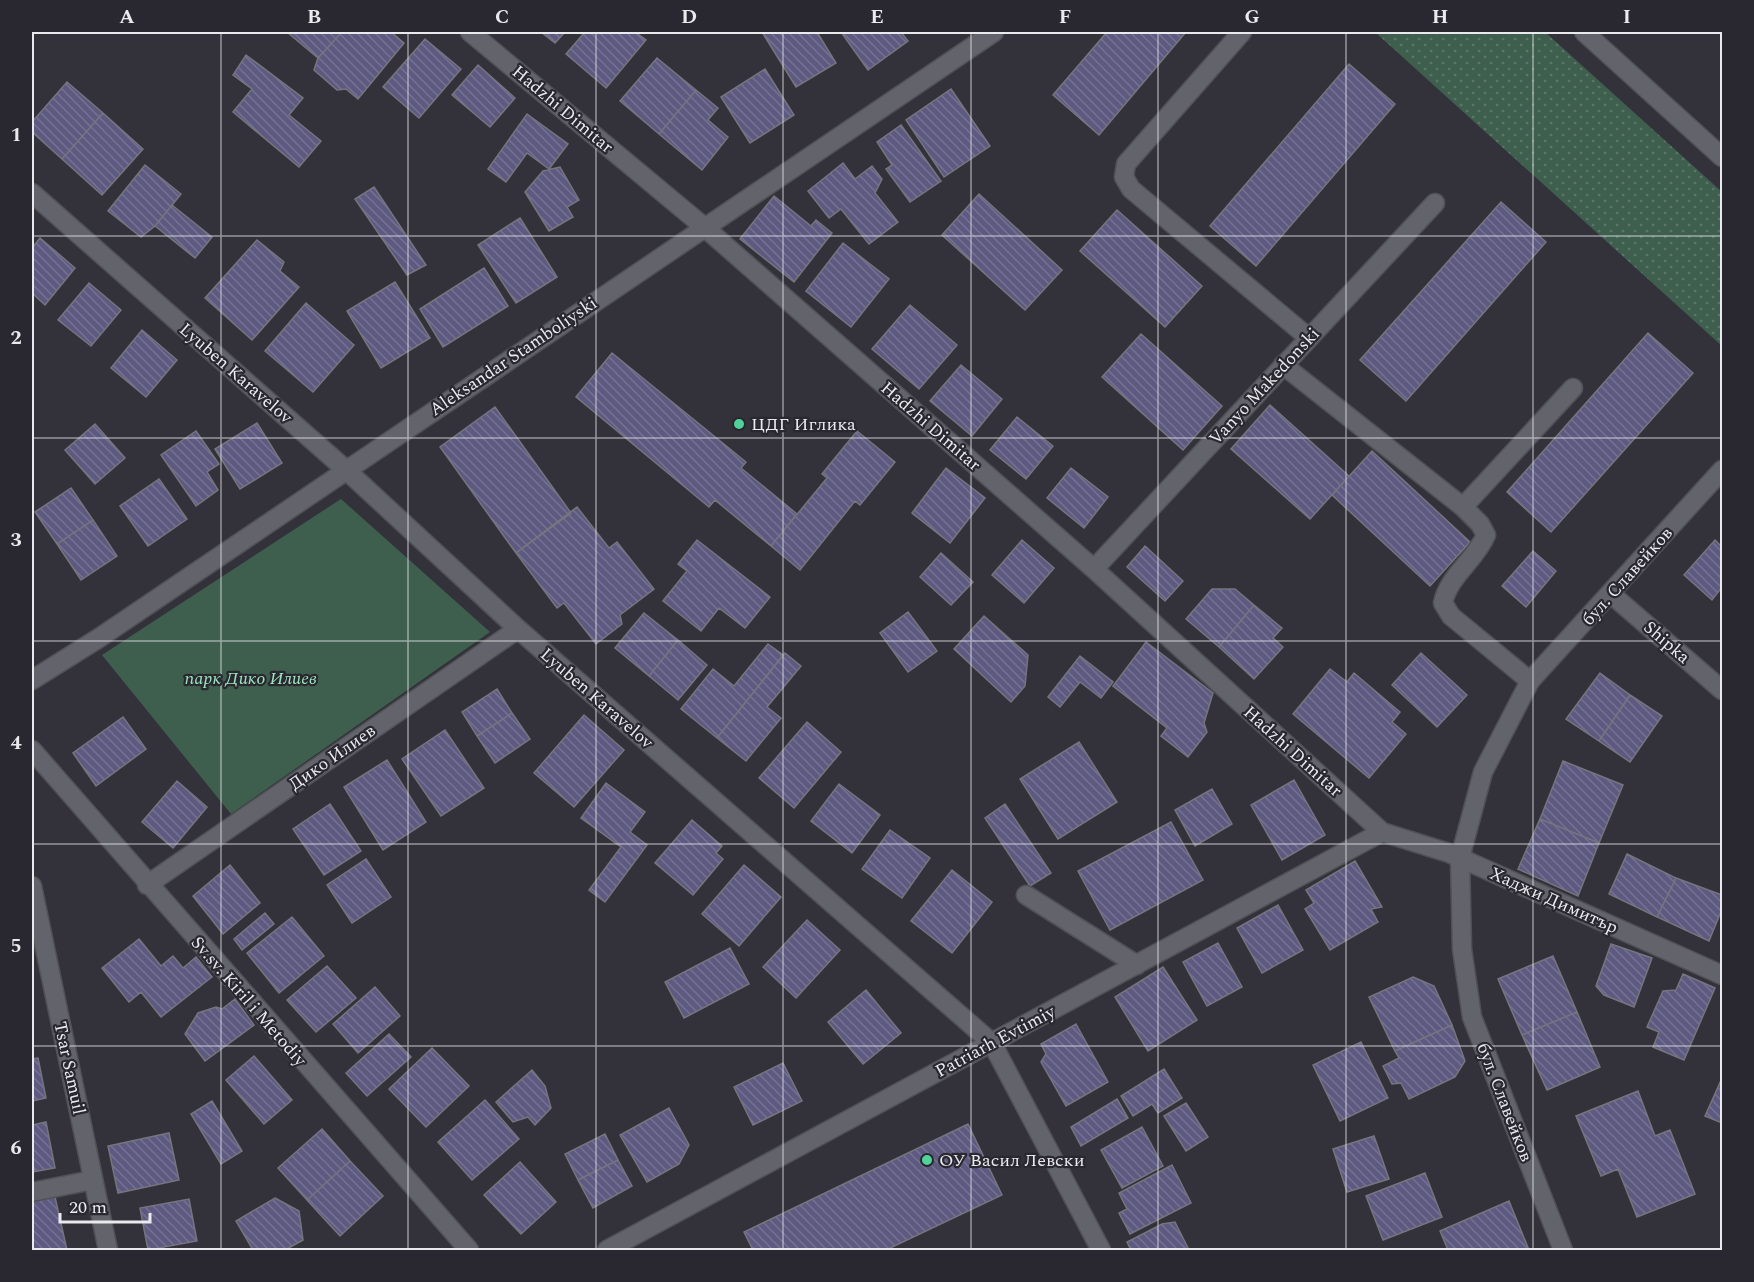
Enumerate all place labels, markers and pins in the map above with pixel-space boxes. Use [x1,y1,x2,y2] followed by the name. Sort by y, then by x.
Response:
[751,411,856,438] place label: ЦДГ Иглика
[732,417,746,431] marker: ЦДГ Иглика
[939,1147,1085,1174] place label: ОУ Васил Левски
[920,1153,934,1167] marker: ОУ Васил Левски

